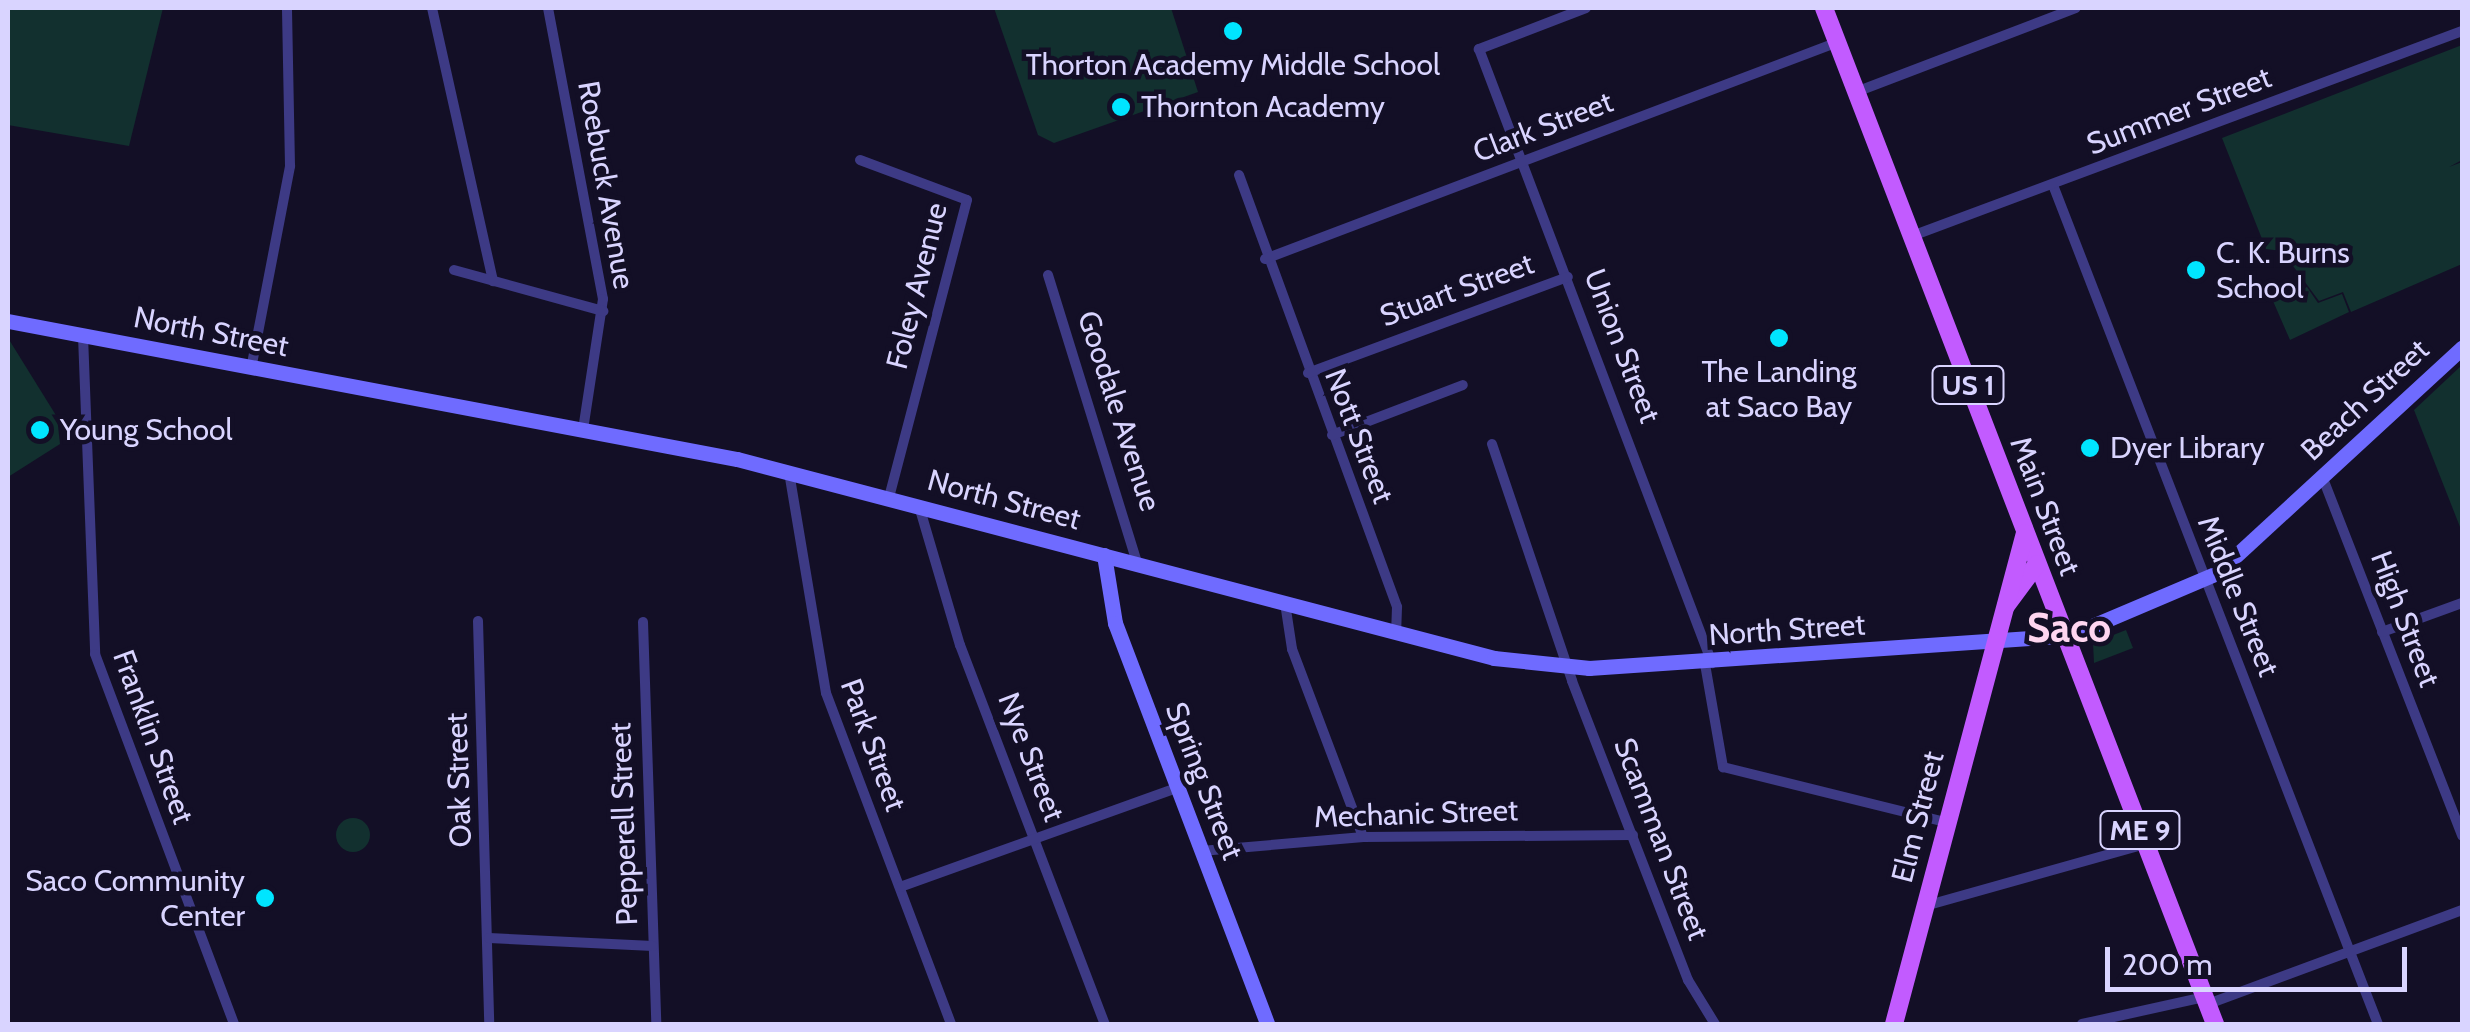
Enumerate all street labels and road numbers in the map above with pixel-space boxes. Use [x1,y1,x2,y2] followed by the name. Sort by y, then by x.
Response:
[2082,59,2276,163] street label: Summer Street
[570,78,642,292] street label: Roebuck Avenue
[1468,84,1618,170] street label: Clark Street
[879,199,955,373] street label: Foley Avenue
[1375,246,1539,334] street label: Stuart Street
[1576,264,1668,428] street label: Union Street
[131,299,291,365] street label: North Street
[1070,306,1168,516] street label: Goodale Avenue
[2294,332,2436,468] street label: Beach Street
[1930,362,2006,408] road number: US 1
[1317,364,1401,508] street label: Nott Street
[2002,432,2088,580] street label: Main Street
[924,462,1084,538] street label: North Street
[2189,511,2287,681] street label: Middle Street
[2363,546,2447,692] street label: High Street
[1707,607,1867,653] street label: North Street
[105,645,201,829] street label: Franklin Street
[833,674,913,816] street label: Park Street
[990,688,1072,826] street label: Nye Street
[1158,697,1250,865] street label: Spring Street
[439,712,479,848] street label: Oak Street
[602,722,646,926] street label: Pepperell Street
[1606,733,1716,945] street label: Scamman Street
[1884,748,1952,886] street label: Elm Street
[1313,792,1519,836] street label: Mechanic Street
[2098,807,2182,853] road number: ME 9

